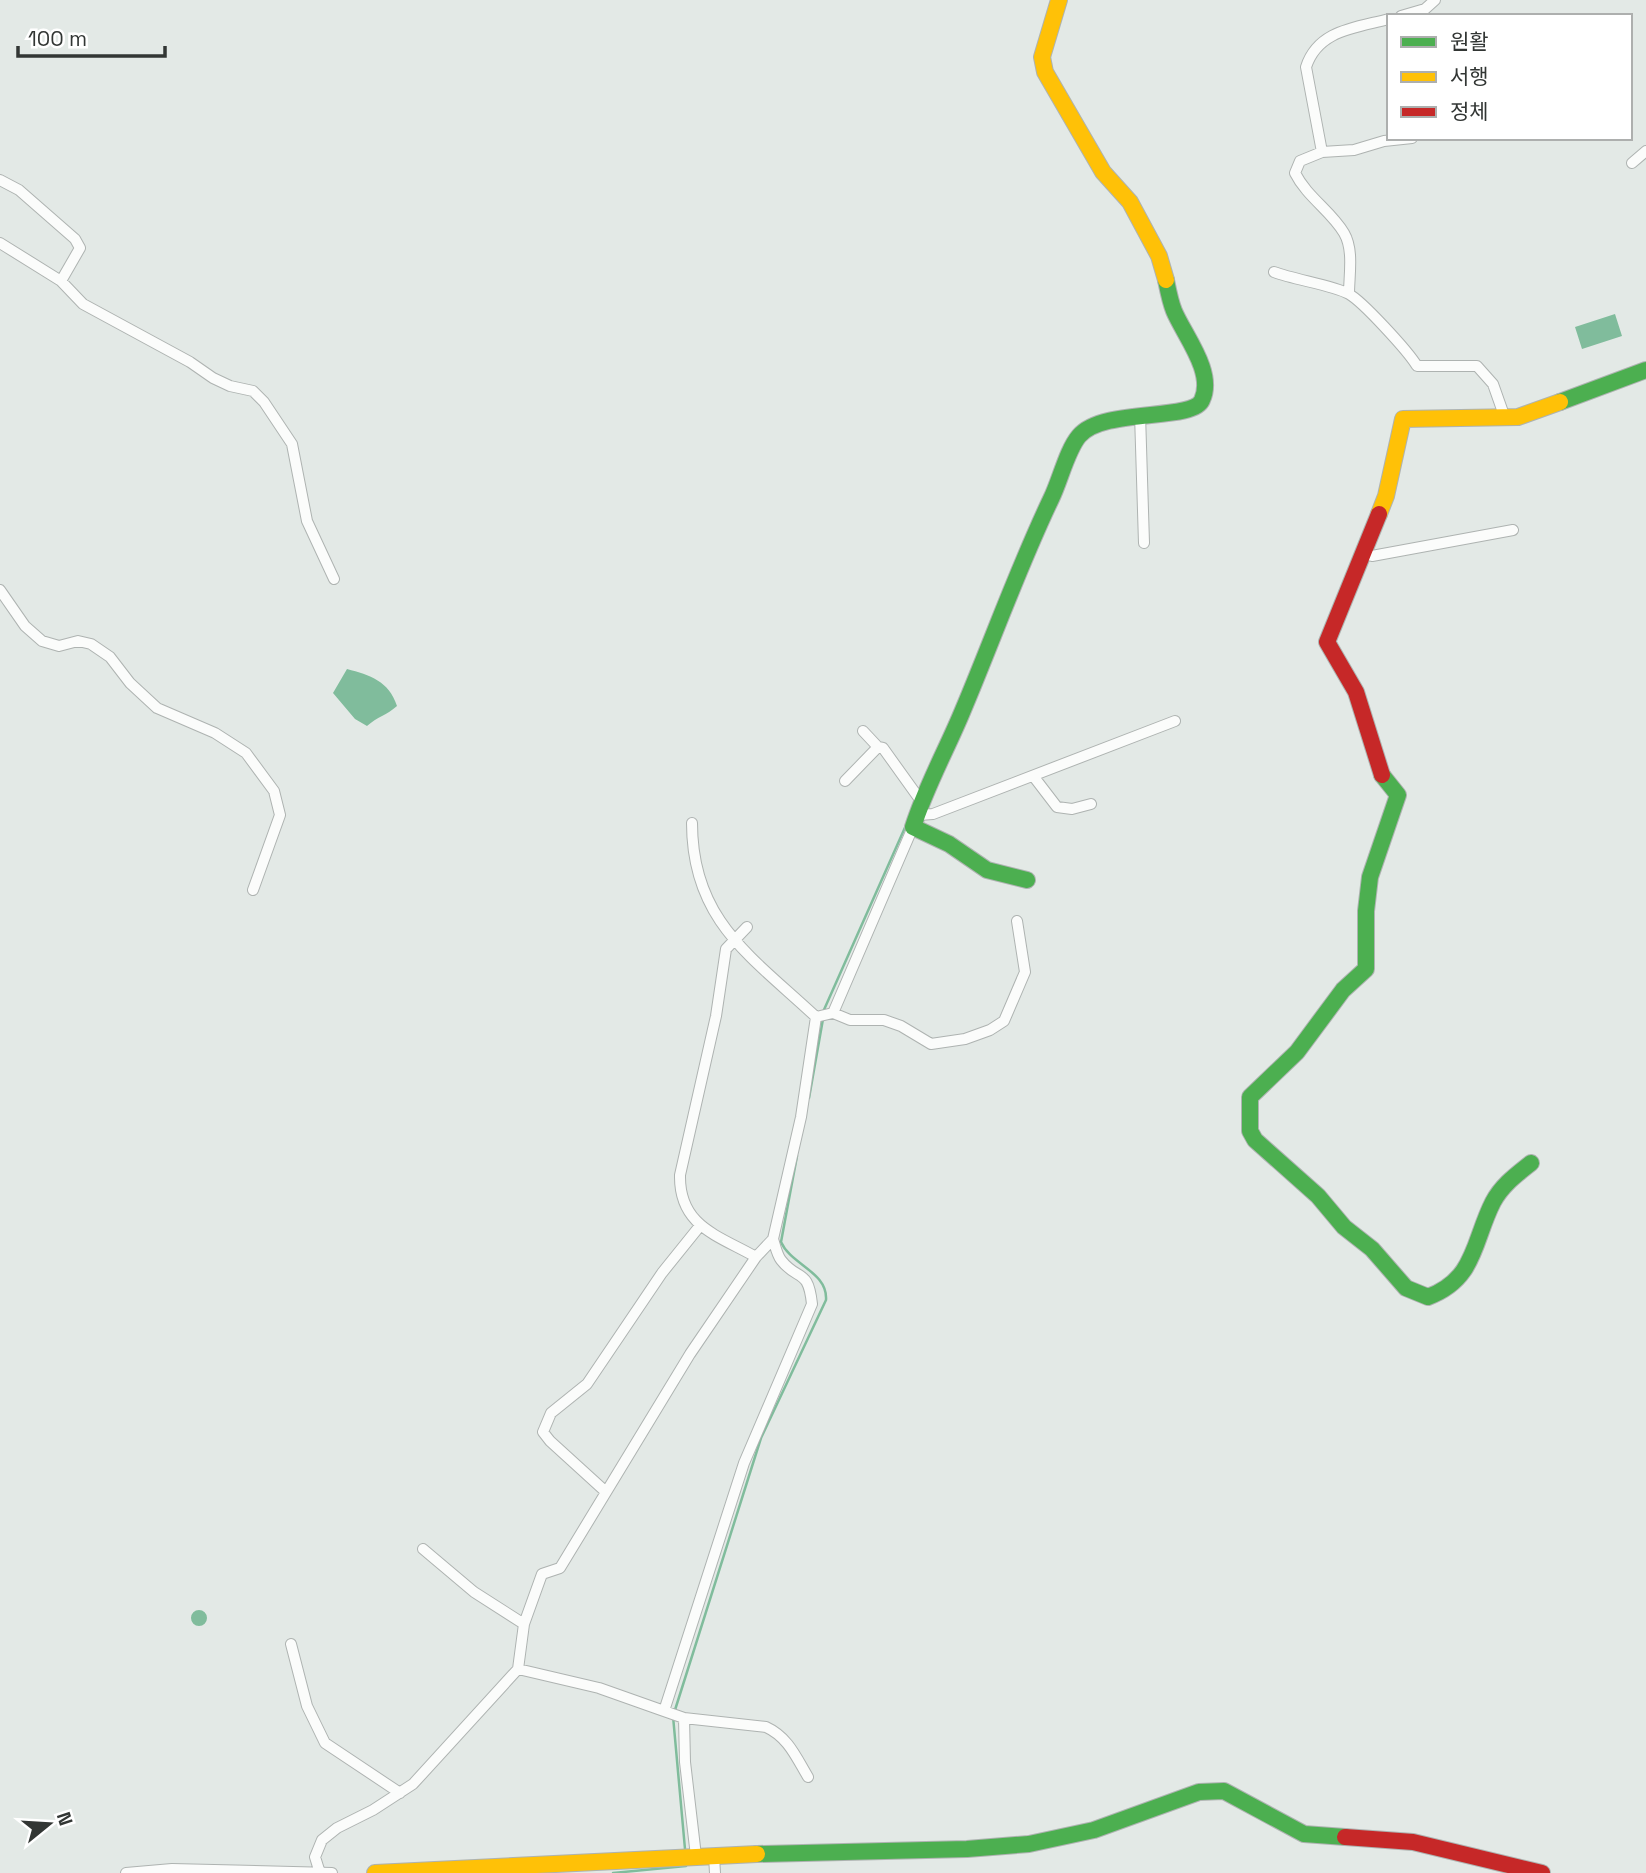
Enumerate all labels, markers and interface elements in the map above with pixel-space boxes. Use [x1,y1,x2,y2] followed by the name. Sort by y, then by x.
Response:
[18,14,164,58] scale bar
[1387,14,1632,140] legend
[28,25,87,52] text: 100 m
[1450,28,1489,55] text: 원활
[1450,63,1489,90] text: 서행
[1450,98,1489,125] text: 정체
[14,1789,84,1859] north arrow
[51,1809,79,1829] text: N

